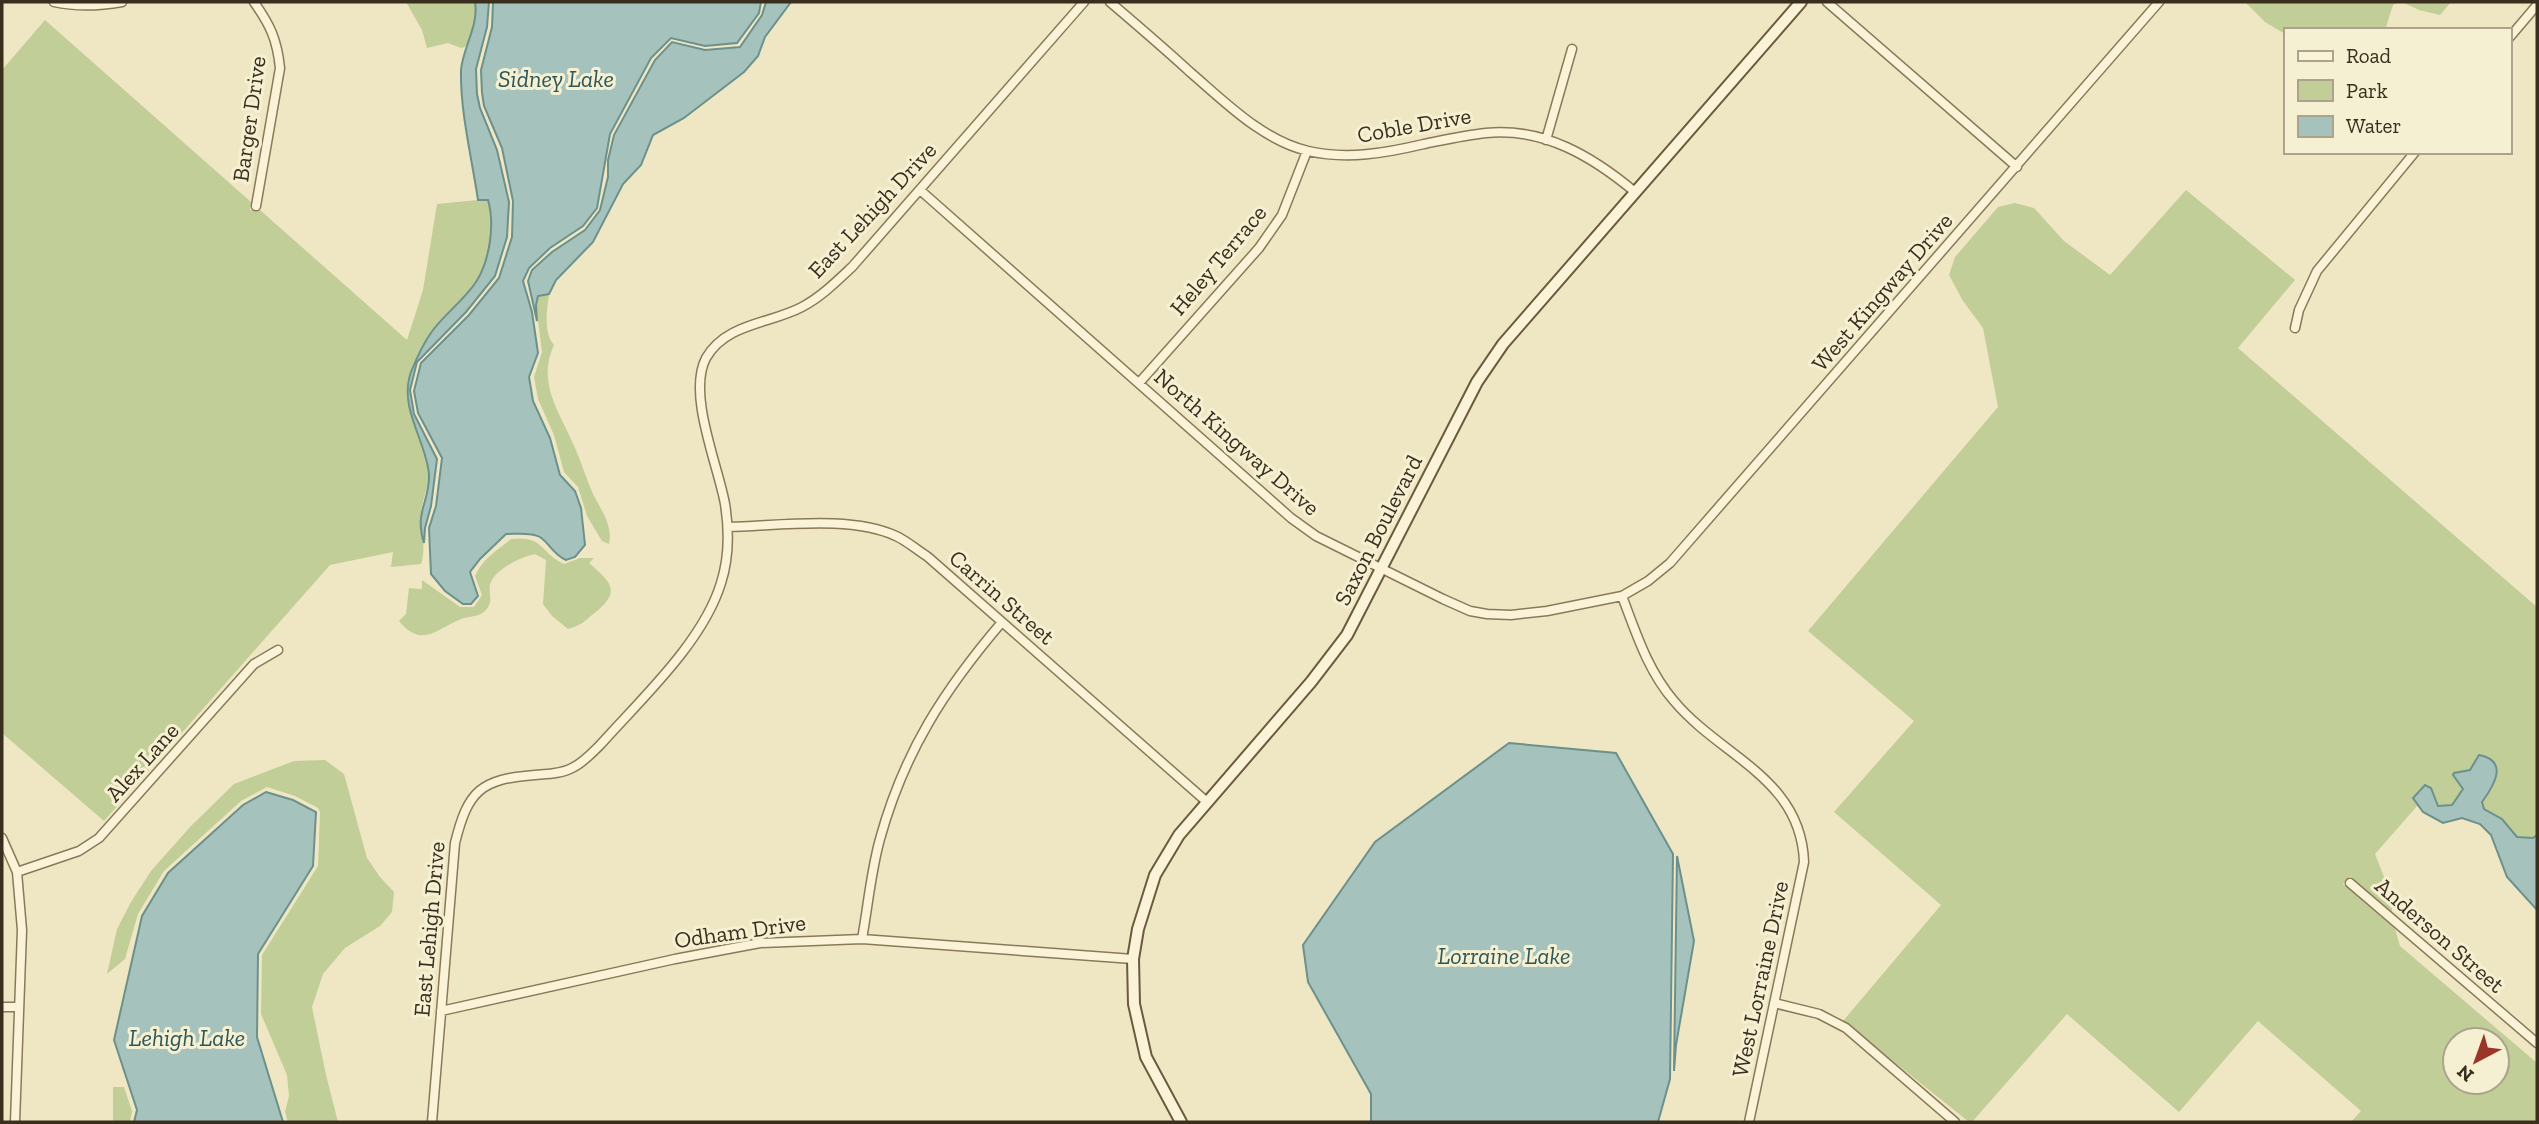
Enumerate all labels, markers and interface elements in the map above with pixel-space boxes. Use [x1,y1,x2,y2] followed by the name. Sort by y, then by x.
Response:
[2284,28,2511,154] legend
[2346,43,2392,68] text: Road
[226,54,272,184] street label: Barger Drive
[498,64,614,93] water label: Sidney Lake
[2346,78,2388,103] text: Park
[1355,101,1473,149] street label: Coble Drive
[2346,113,2401,138] text: Water
[802,136,942,284] street label: East Lehigh Drive
[1164,199,1272,321] street label: Heley Terrace
[1806,207,1958,377] street label: West Kingway Drive
[1149,363,1325,521] street label: North Kingway Drive
[1328,450,1428,610] street label: Saxon Boulevard
[943,544,1061,651] street label: Carrin Street
[99,717,185,807] street label: Alex Lane
[407,840,451,1018] street label: East Lehigh Drive
[2370,871,2511,999] street label: Anderson Street
[1726,878,1794,1080] street label: West Lorraine Drive
[672,908,808,954] street label: Odham Drive
[1438,941,1570,970] water label: Lorraine Lake
[129,1023,245,1052] water label: Lehigh Lake
[2441,1026,2511,1096] north arrow
[2452,1060,2478,1087] text: N

